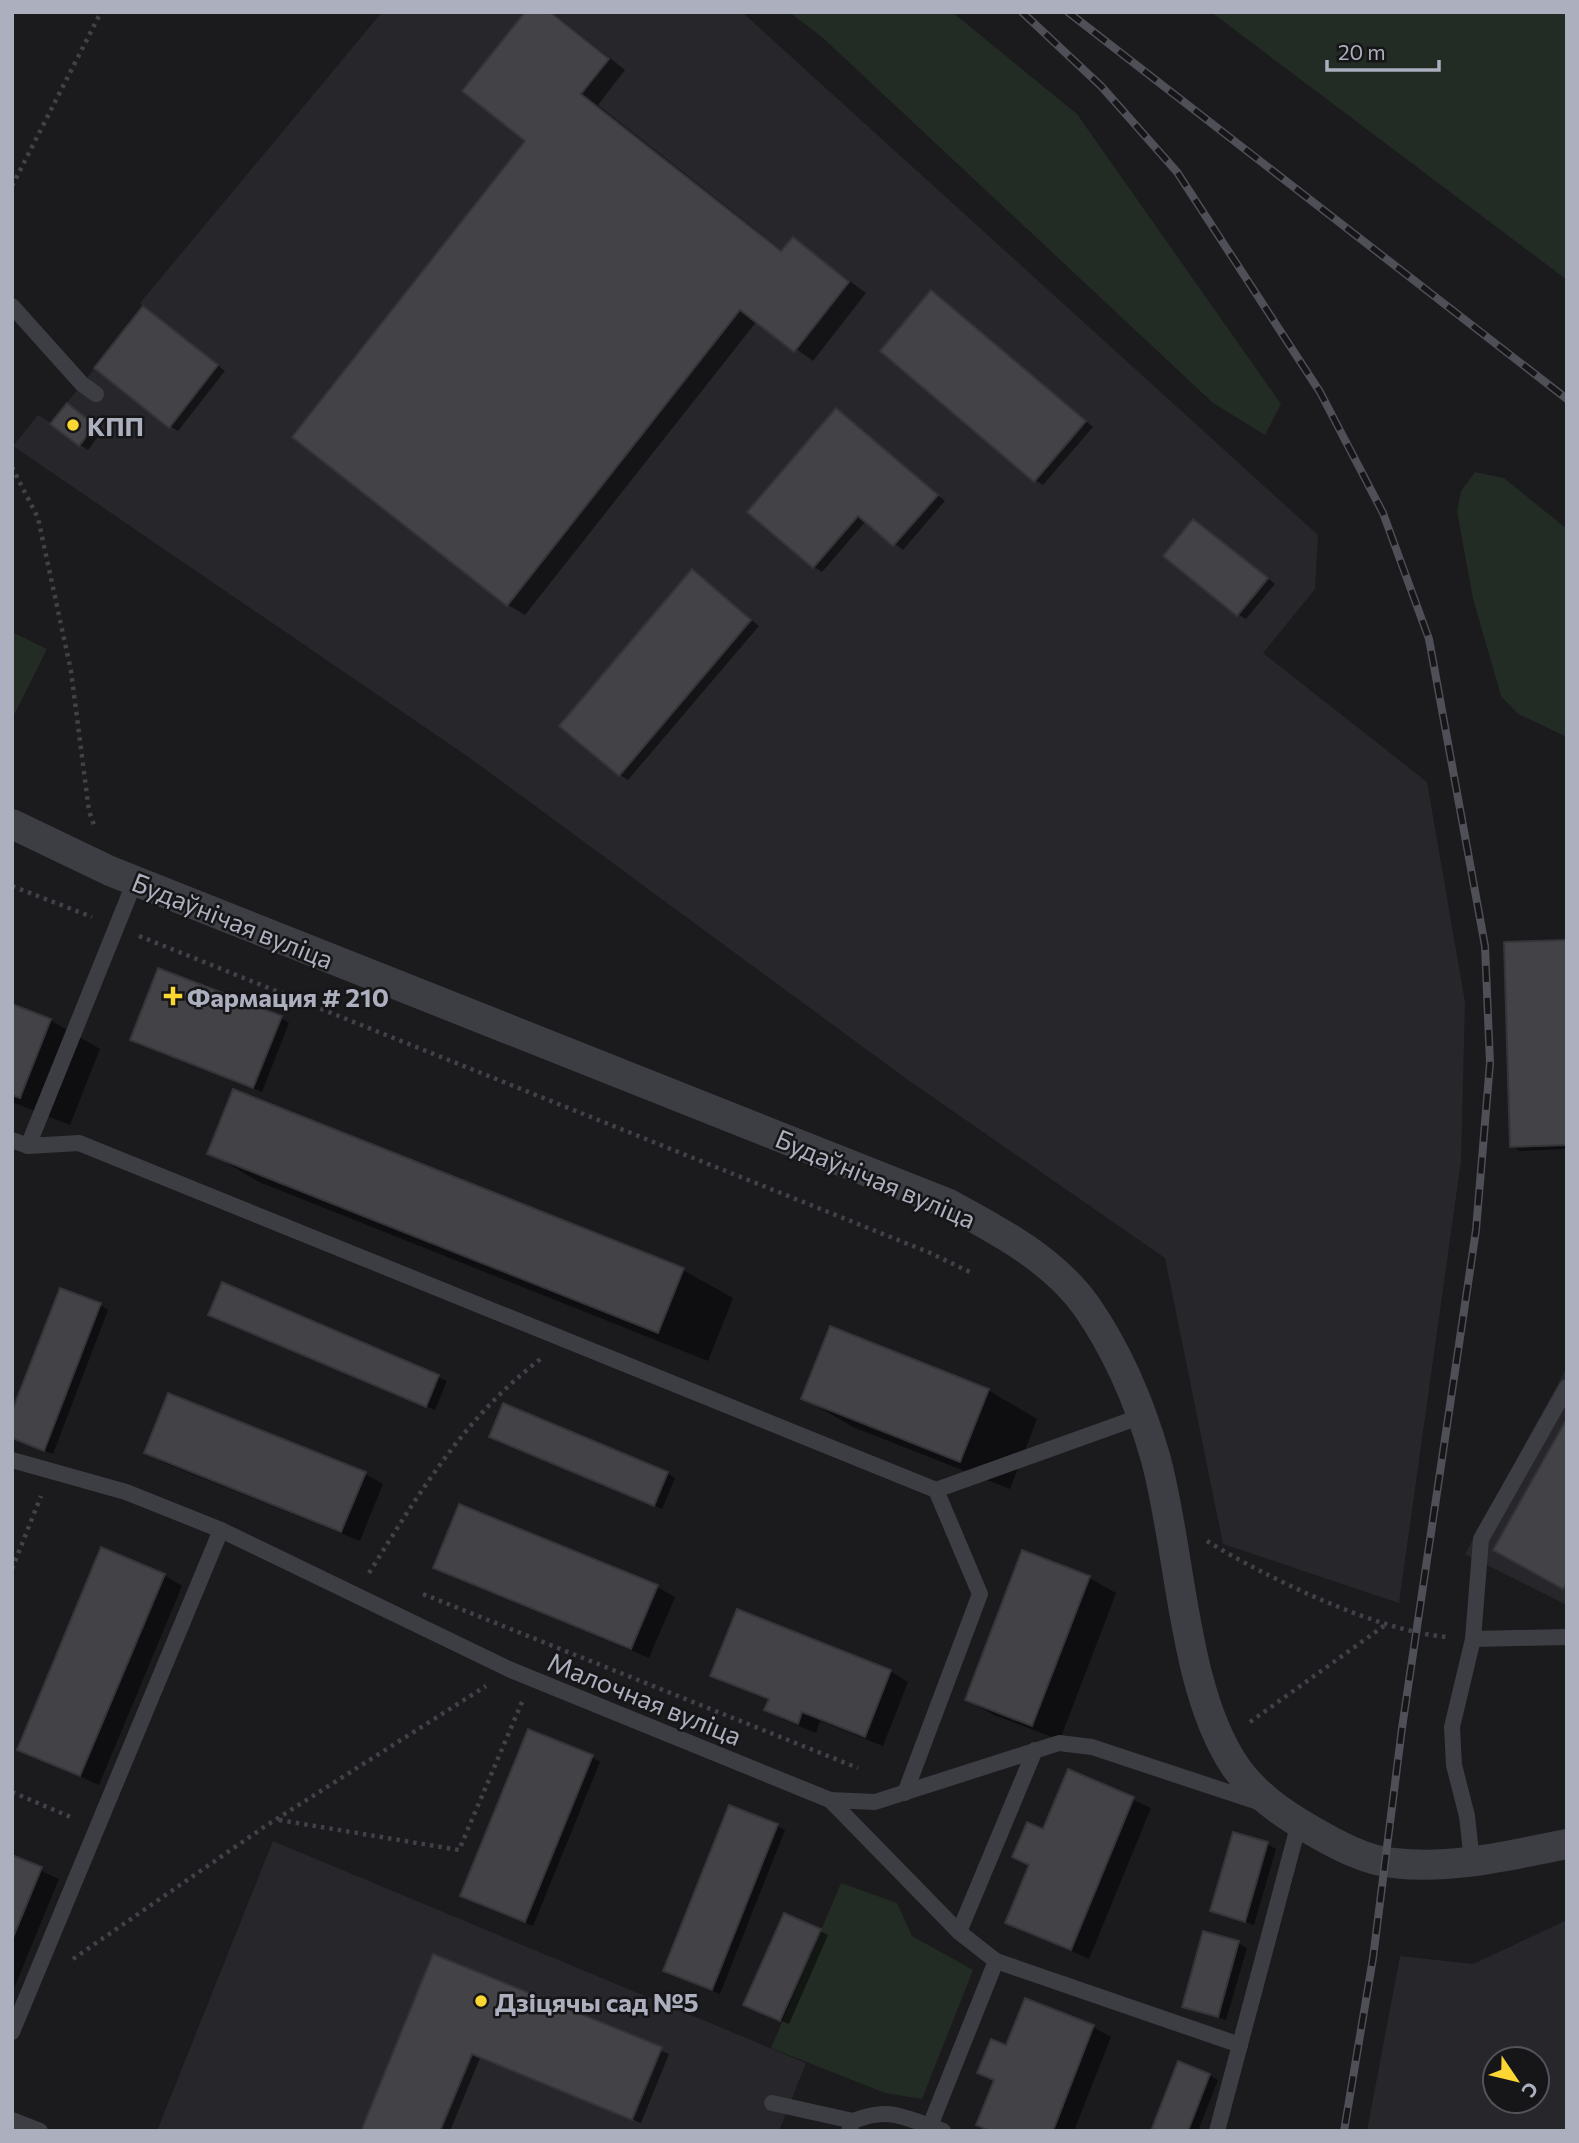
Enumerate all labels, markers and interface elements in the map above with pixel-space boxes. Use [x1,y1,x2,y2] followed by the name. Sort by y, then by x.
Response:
[1327,28,1439,72] scale bar
[1338,39,1386,64] text: 20 m
[87,410,144,441] place label: КПП
[65,417,81,433] marker: КПП
[128,866,338,974] street label: Будаўнічая вуліца
[187,981,389,1012] place label: Фармация # 210
[165,988,181,1004] marker: Фармация # 210
[771,1122,981,1234] street label: Будаўнічая вуліца
[544,1645,746,1751] street label: Малочная вуліца
[495,1986,699,2017] place label: Дзіцячы сад №5
[473,1993,489,2009] marker: Дзіцячы сад №5
[1481,2045,1551,2115] north arrow
[1517,2078,1543,2102] text: С

